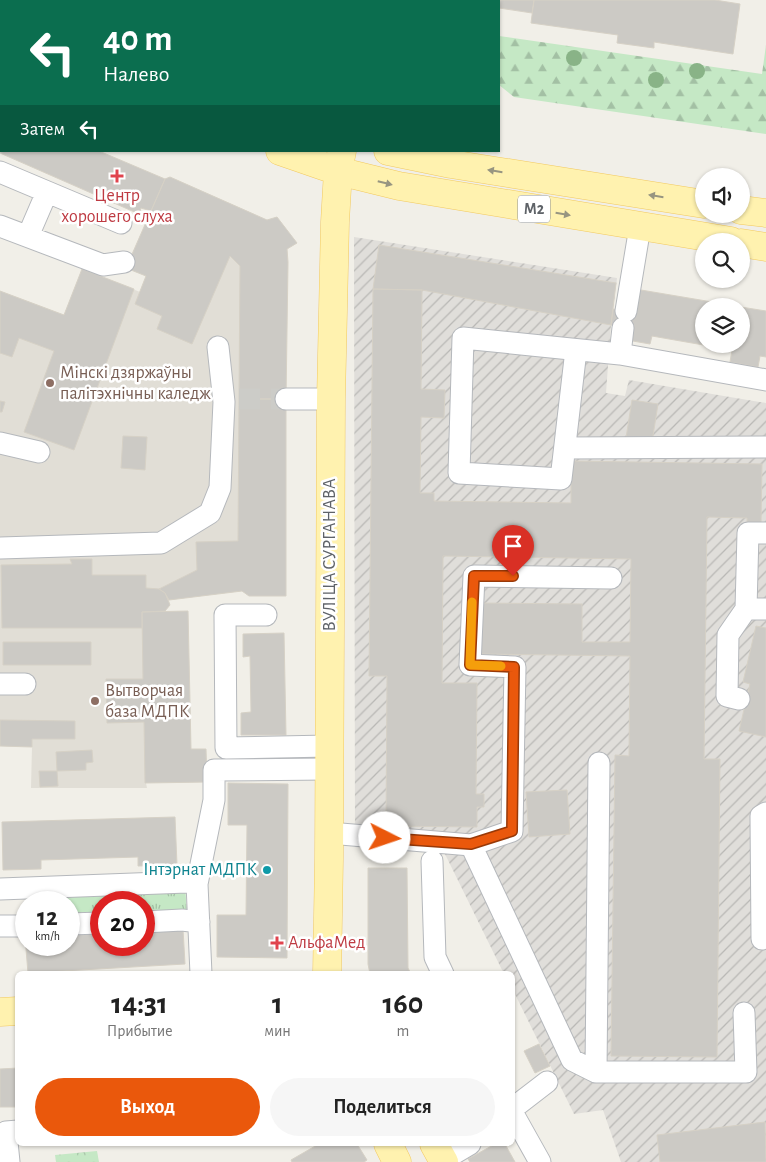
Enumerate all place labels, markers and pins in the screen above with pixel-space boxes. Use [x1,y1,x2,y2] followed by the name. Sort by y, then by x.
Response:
[110,169,124,183] marker: Центр хорошего слуха
[61,187,173,226] place label: Центр хорошего слуха
[60,364,211,403] place label: Мінскі дзяржаўны палітэхнічны каледж
[44,377,56,389] marker: Мінскі дзяржаўны палітэхнічны каледж
[492,525,534,576] pin
[105,682,190,721] place label: Вытворчая база МДПК
[89,695,101,707] marker: Вытворчая база МДПК
[143,861,258,879] place label: Інтэрнат МДПК
[261,864,273,876] marker: Інтэрнат МДПК
[288,934,365,952] place label: АльфаМед
[270,936,284,950] marker: АльфаМед

